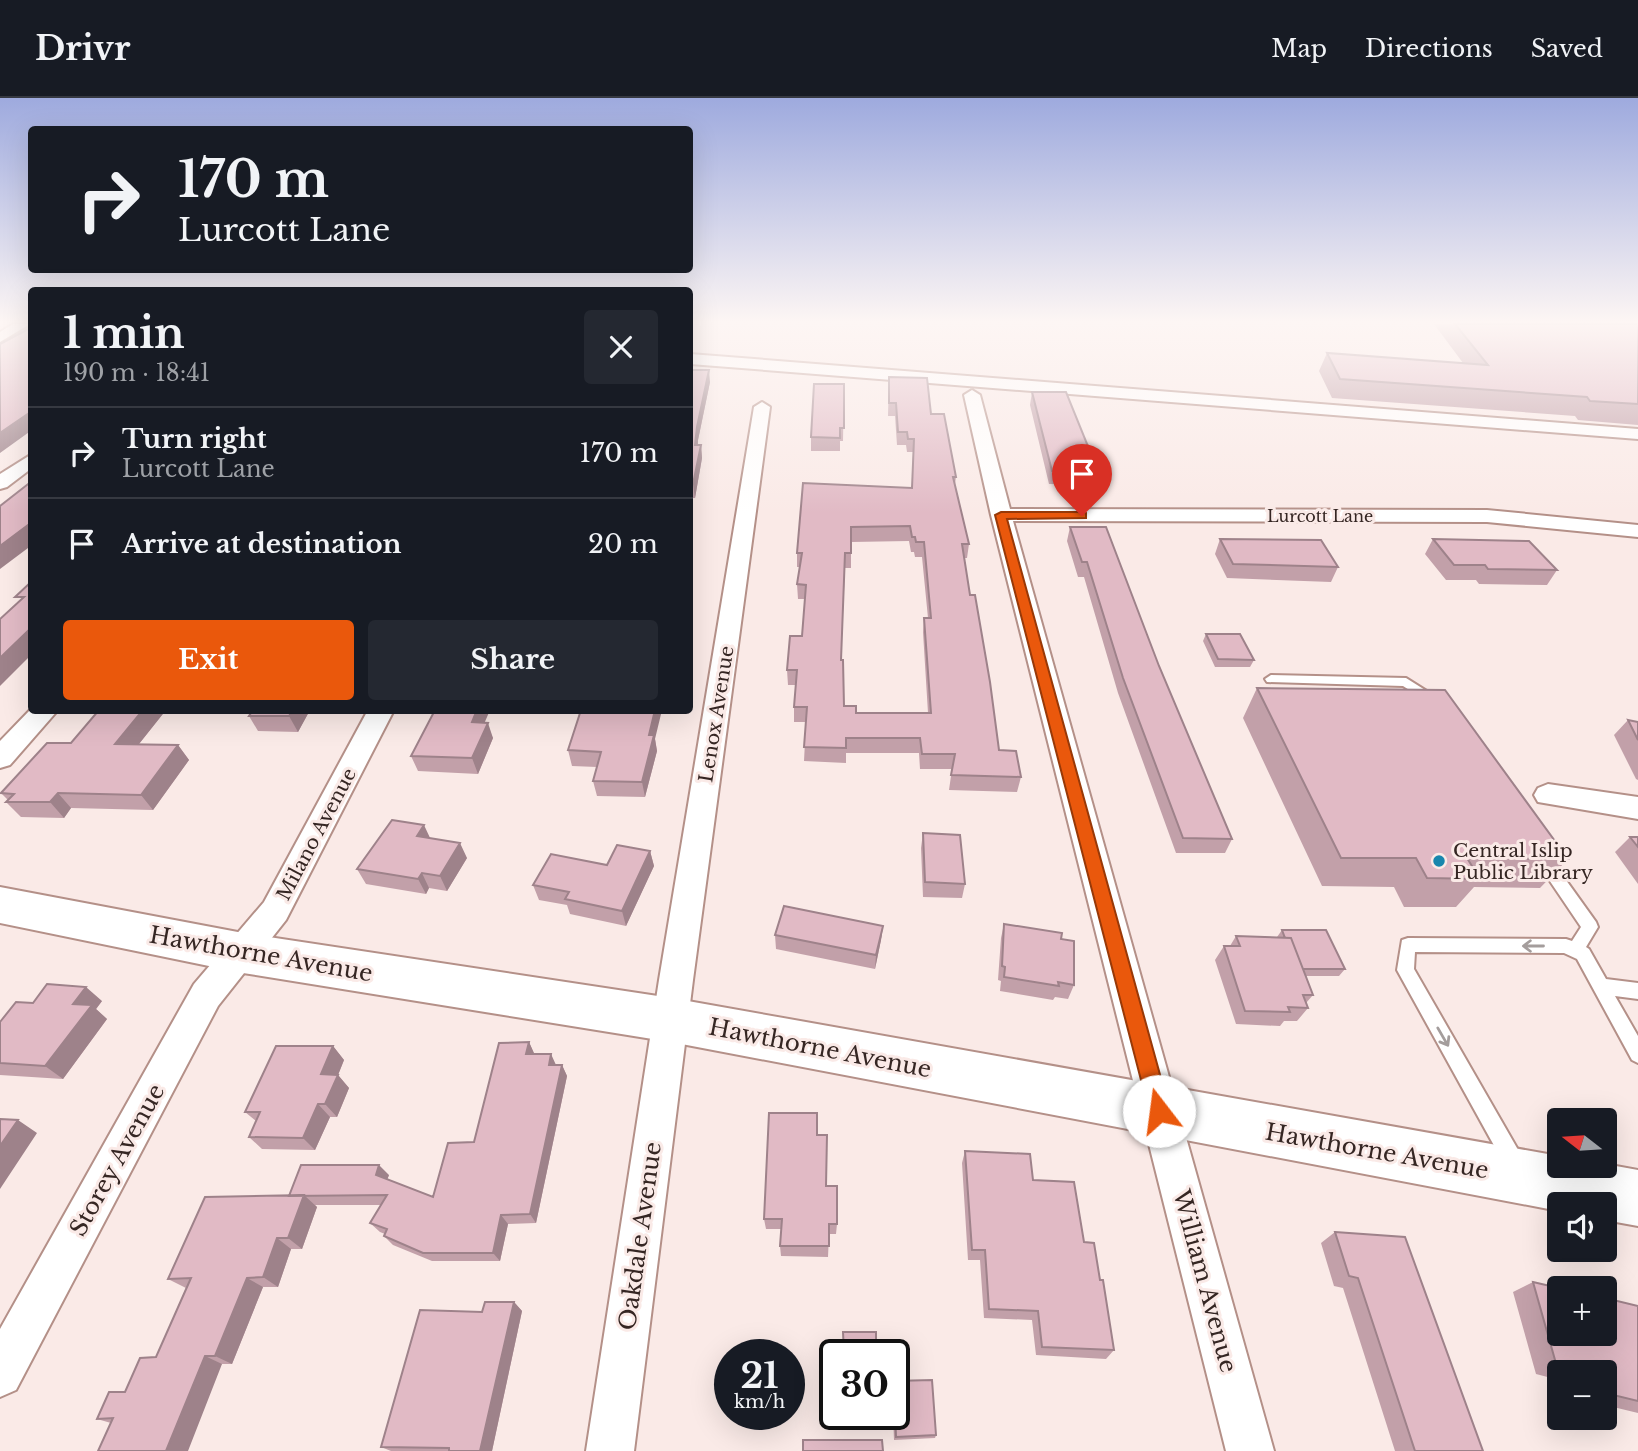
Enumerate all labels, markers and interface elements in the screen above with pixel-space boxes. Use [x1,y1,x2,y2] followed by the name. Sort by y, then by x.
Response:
[35,28,130,69] text: Drivr
[1271,34,1327,63] text: Map
[1365,34,1493,63] text: Directions
[1531,34,1603,63] text: Saved
[178,149,329,210] text: 170 m
[63,154,154,245] icon: right
[178,210,390,250] text: Lurcott Lane
[63,307,185,359] text: 1 min
[584,310,658,384] button: close
[63,359,210,387] text: 190 m · 18:41
[122,423,267,455] text: Turn right
[63,434,101,472] icon: right
[579,437,658,469] text: 170 m
[1052,444,1112,516] pin
[122,455,275,483] text: Lurcott Lane
[1063,455,1101,493] icon: arrive
[1267,506,1373,526] street label: Lurcott Lane
[63,525,101,563] icon: arrive
[122,528,402,560] text: Arrive at destination
[588,528,658,560] text: 20 m
[63,620,354,700] button: Exit
[368,620,658,700] button: Share
[694,644,739,784] street label: Lenox Avenue
[272,764,361,904] street label: Milano Avenue
[1453,839,1593,884] place label: Central Islip Public Library
[1431,853,1447,869] marker: Central Islip Public Library
[147,921,375,987] street label: Hawthorne Avenue
[1522,939,1545,953] one-way arrow
[706,1013,934,1083] street label: Hawthorne Avenue
[1436,1027,1450,1047] one-way arrow
[1122,1074,1196,1148] position arrow
[64,1079,170,1241] street label: Storey Avenue
[1547,1108,1617,1178] north arrow
[1547,1108,1617,1430] map controls
[1263,1118,1491,1184] street label: Hawthorne Avenue
[613,1140,667,1332] street label: Oakdale Avenue
[1167,1186,1243,1376] street label: William Avenue
[1547,1192,1617,1262] button: sound
[1547,1276,1617,1346] button: +
[819,1339,910,1430] speed limit sign: 30
[740,1354,779,1397] text: 21
[1547,1360,1617,1430] button: −
[734,1391,785,1413] text: km/h

